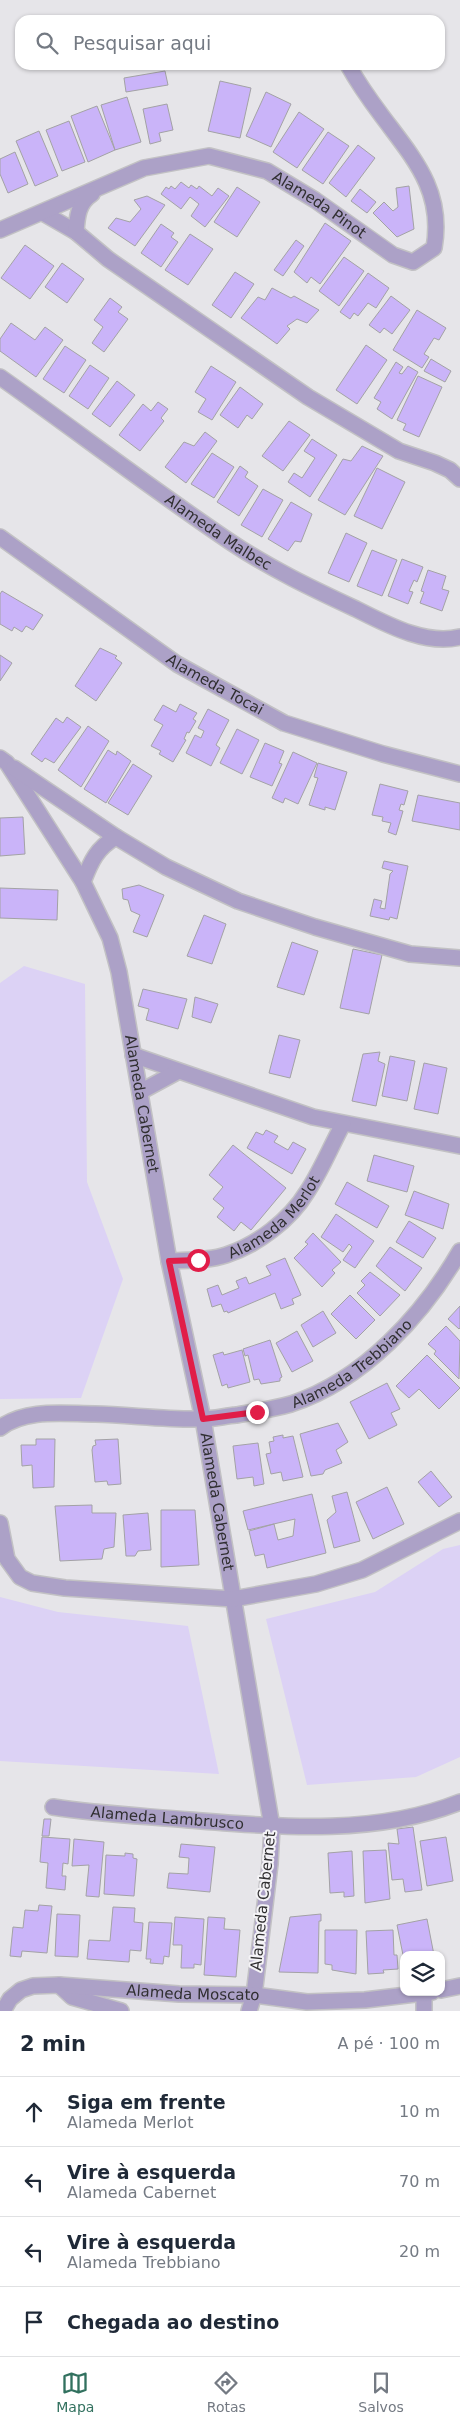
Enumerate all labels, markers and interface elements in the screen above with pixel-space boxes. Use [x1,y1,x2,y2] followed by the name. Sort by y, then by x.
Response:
[15,15,445,70] search box
[33,29,61,57] icon: search
[73,32,211,54] text: Pesquisar aqui
[269,167,370,242] street label: Alameda Pinot
[162,490,275,574] street label: Alameda Malbec
[163,650,267,719] street label: Alameda Tocai
[121,1033,163,1175] street label: Alameda Cabernet
[226,1173,324,1262] street label: Alameda Merlot
[187,1249,210,1272] route start
[289,1316,416,1412] street label: Alameda Trebbiano
[246,1401,269,1424] route end
[196,1431,238,1572] street label: Alameda Cabernet
[90,1803,245,1833] street label: Alameda Lambrusco
[247,1830,279,1972] street label: Alameda Cabernet
[400,1951,445,1996] map controls
[400,1951,445,1996] button: layers
[126,1981,261,2005] street label: Alameda Moscato
[20,2032,86,2056] text: 2 min
[338,2034,440,2053] text: A pé · 100 m
[67,2091,226,2113] text: Siga em frente
[20,2098,48,2126] icon: ahead
[399,2102,440,2121] text: 10 m
[67,2113,193,2132] text: Alameda Merlot
[67,2161,236,2183] text: Vire à esquerda
[20,2168,48,2196] icon: left
[399,2172,440,2191] text: 70 m
[67,2183,216,2202] text: Alameda Cabernet
[67,2231,236,2253] text: Vire à esquerda
[20,2238,48,2266] icon: left
[399,2242,440,2261] text: 20 m
[67,2253,221,2272] text: Alameda Trebbiano
[20,2308,48,2336] icon: arrive
[67,2311,279,2333] text: Chegada ao destino
[56,2369,94,2415] tab: Mapa
[207,2369,246,2415] tab: Rotas
[358,2369,404,2415] tab: Salvos

